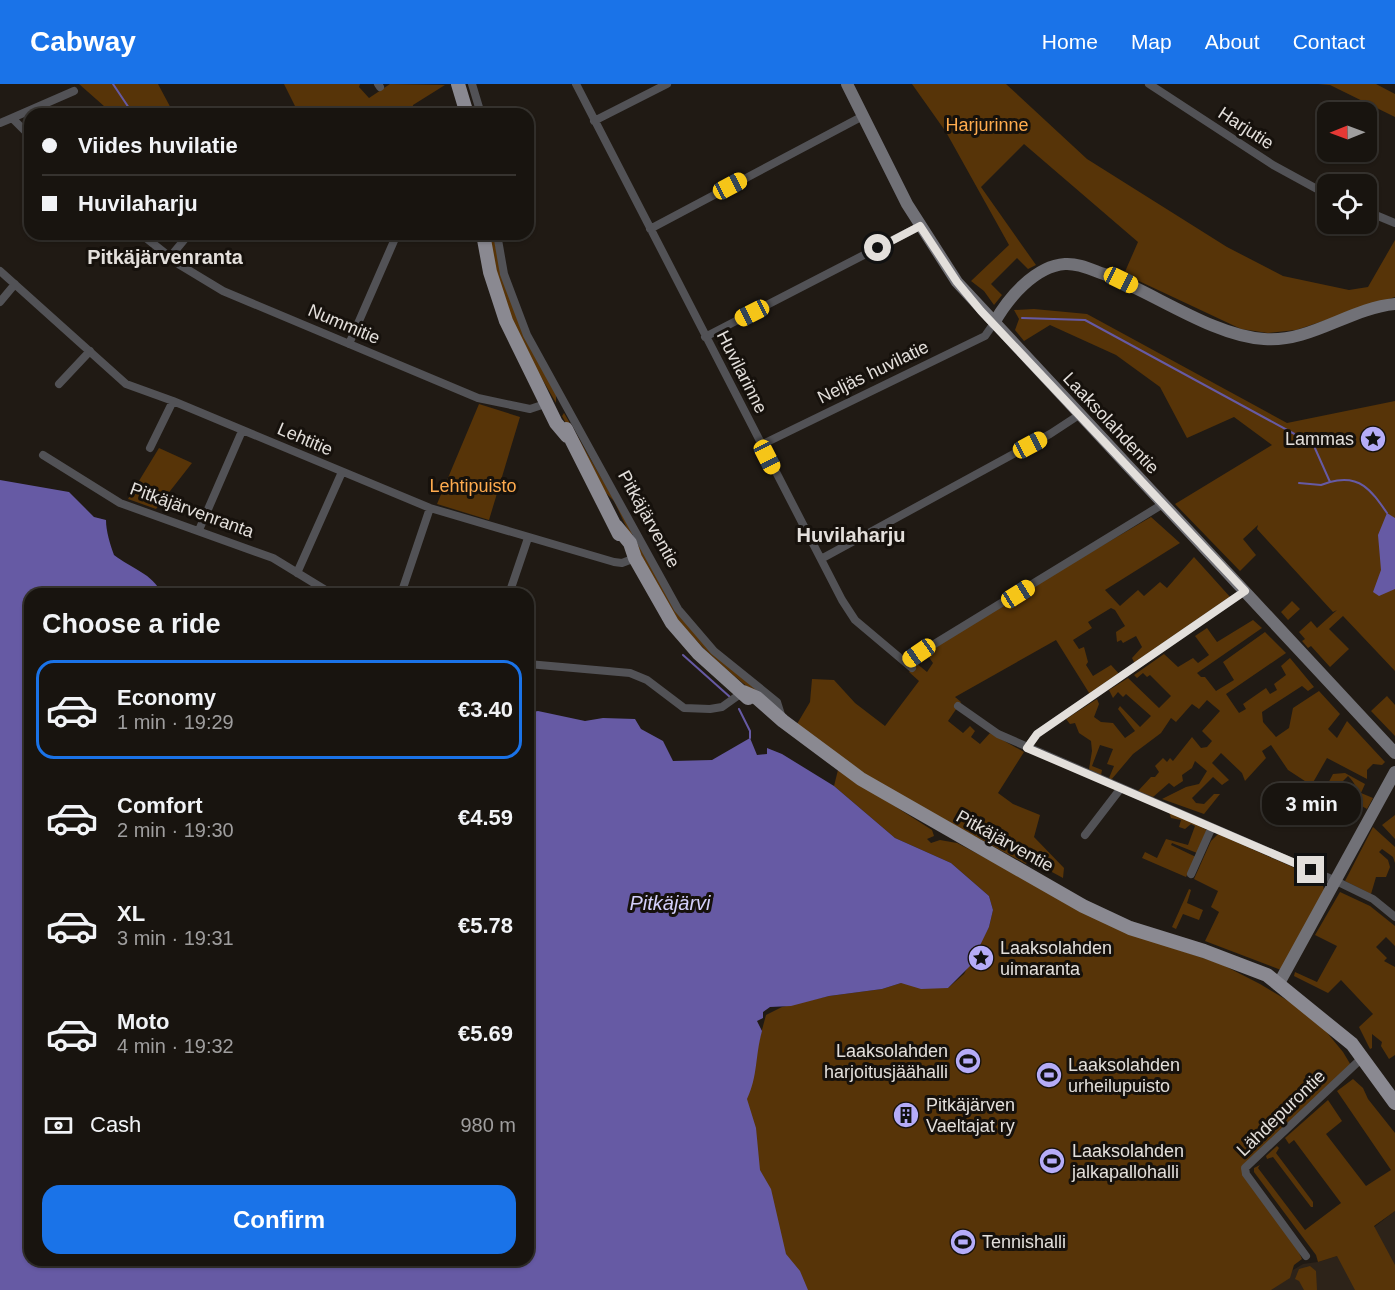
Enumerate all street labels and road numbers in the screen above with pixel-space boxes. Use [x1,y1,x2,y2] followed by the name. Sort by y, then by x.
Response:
[1215,103,1277,153] street label: Harjutie
[305,300,383,348] street label: Nummitie
[713,327,771,417] street label: Huvilarinne
[814,336,932,408] street label: Neljäs huvilatie
[1059,368,1163,478] street label: Laaksolahdentie
[274,418,336,460] street label: Lehtitie
[614,467,684,571] street label: Pitkäjärventie
[127,478,257,542] street label: Pitkäjärvenranta
[953,806,1057,876] street label: Pitkäjärventie
[1233,1066,1329,1160] street label: Lähdepurontie

